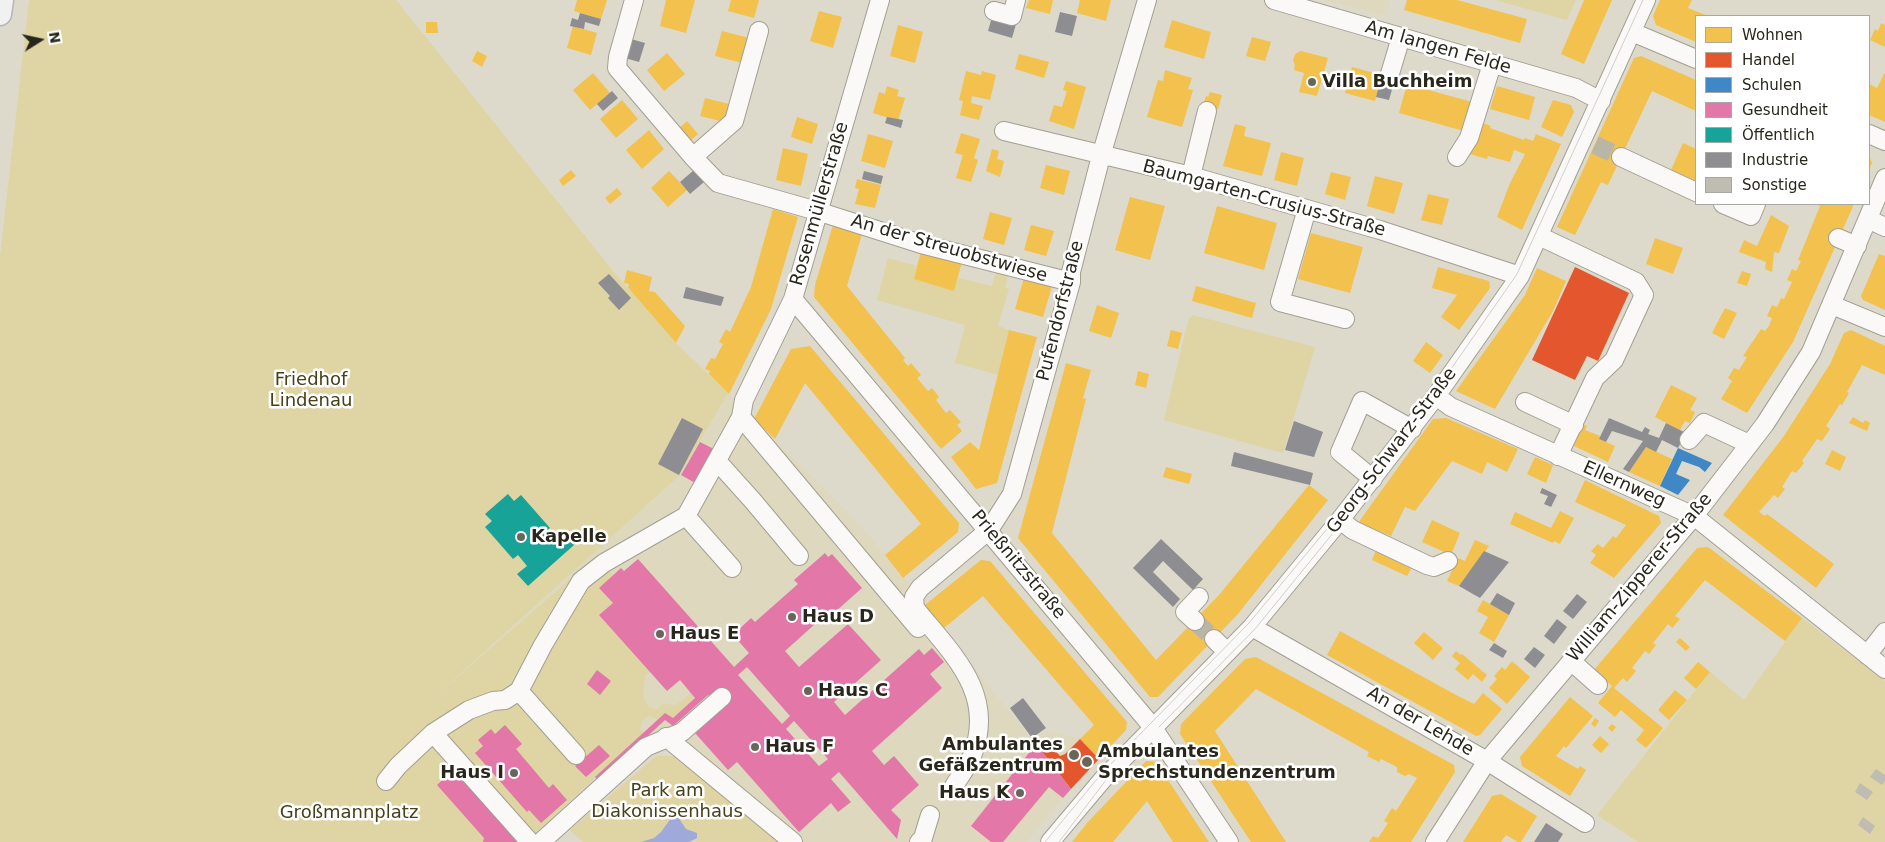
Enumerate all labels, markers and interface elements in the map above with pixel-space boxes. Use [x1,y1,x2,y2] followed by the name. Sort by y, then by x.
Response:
[15,15,65,65] north arrow
[1695,15,1870,205] legend
[1363,17,1513,79] street label: Am langen Felde
[1742,26,1803,44] text: Wohnen
[46,30,64,45] text: N
[1742,51,1795,69] text: Handel
[1322,71,1473,93] place label: Villa Buchheim
[1306,76,1318,88] marker: Villa Buchheim
[1742,76,1802,94] text: Schulen
[1742,101,1828,119] text: Gesundheit
[786,120,854,288] street label: Rosenmüllerstraße
[1742,126,1815,144] text: Öffentlich
[1742,151,1808,169] text: Industrie
[1140,156,1388,242] street label: Baumgarten-Crusius-Straße
[1742,176,1807,194] text: Sonstige
[848,211,1050,287] street label: An der Streuobstwiese
[1033,238,1089,384] street label: Pufendorfstraße
[1323,364,1461,538] street label: Georg-Schwarz-Straße
[270,369,352,412] park label: Friedhof Lindenau
[1579,457,1669,513] street label: Ellernweg
[1563,489,1717,667] street label: William-Zipperer-Straße
[966,506,1070,624] street label: Prießnitzstraße
[531,526,607,548] place label: Kapelle
[515,531,527,543] marker: Kapelle
[802,606,874,628] place label: Haus D
[786,611,798,623] marker: Haus D
[670,623,739,645] place label: Haus E
[654,628,666,640] marker: Haus E
[818,680,888,702] place label: Haus C
[1363,683,1477,761] street label: An der Lehde
[802,685,814,697] marker: Haus C
[919,734,1063,776] place label: Ambulantes Gefäßzentrum
[765,736,834,758] place label: Haus F
[749,741,761,753] marker: Haus F
[1098,741,1336,784] place label: Ambulantes Sprechstundenzentrum
[1067,748,1081,762] marker: Ambulantes Gefäßzentrum
[1080,755,1094,769] marker: Ambulantes Sprechstundenzentrum
[440,762,504,784] place label: Haus I
[508,767,520,779] marker: Haus I
[591,780,743,822] park label: Park am Diakonissenhaus
[939,782,1010,804] place label: Haus K
[1014,787,1026,799] marker: Haus K
[280,802,418,824] park label: Großmannplatz

